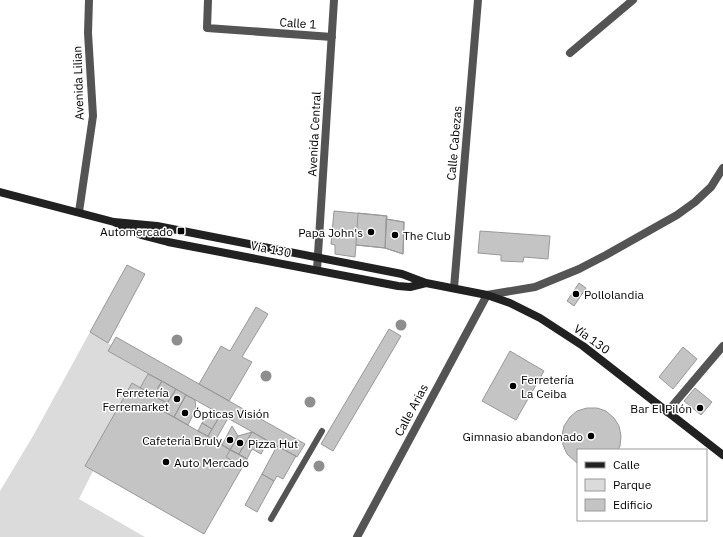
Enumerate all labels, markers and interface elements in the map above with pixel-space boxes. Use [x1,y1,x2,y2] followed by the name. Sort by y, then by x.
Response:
[279,14,317,32] street label: Calle 1
[69,46,87,120] street label: Avenida Lilian
[304,91,324,177] street label: Avenida Central
[443,105,465,181] street label: Calle Cabezas
[100,224,173,239] place label: Automercado
[298,225,363,240] place label: Papa John's
[176,226,186,236] marker: Automercado
[366,227,376,237] marker: Papa John's
[403,228,451,243] place label: The Club
[390,230,400,240] marker: The Club
[249,238,293,260] street label: Vía 130
[584,287,644,302] place label: Pollolandia
[571,289,581,299] marker: Pollolandia
[571,321,613,357] street label: Vía 130
[521,372,574,401] place label: Ferretería La Ceiba
[391,381,431,439] street label: Calle Arias
[508,381,518,391] marker: Ferretería La Ceiba
[102,385,170,414] place label: Ferretería Ferremarket
[172,394,182,404] marker: Ferretería Ferremarket
[630,401,692,416] place label: Bar El Pilón
[695,403,705,413] marker: Bar El Pilón
[193,406,269,421] place label: Ópticas Visión
[180,408,190,418] marker: Ópticas Visión
[462,429,583,444] place label: Gimnasio abandonado
[586,431,596,441] marker: Gimnasio abandonado
[142,433,222,448] place label: Cafetería Bruly
[225,435,235,445] marker: Cafetería Bruly
[248,436,298,451] place label: Pizza Hut
[235,438,245,448] marker: Pizza Hut
[577,449,707,521] legend
[174,455,249,470] place label: Auto Mercado
[161,457,171,467] marker: Auto Mercado
[613,457,640,472] text: Calle
[613,477,652,492] text: Parque
[613,497,653,512] text: Edificio

